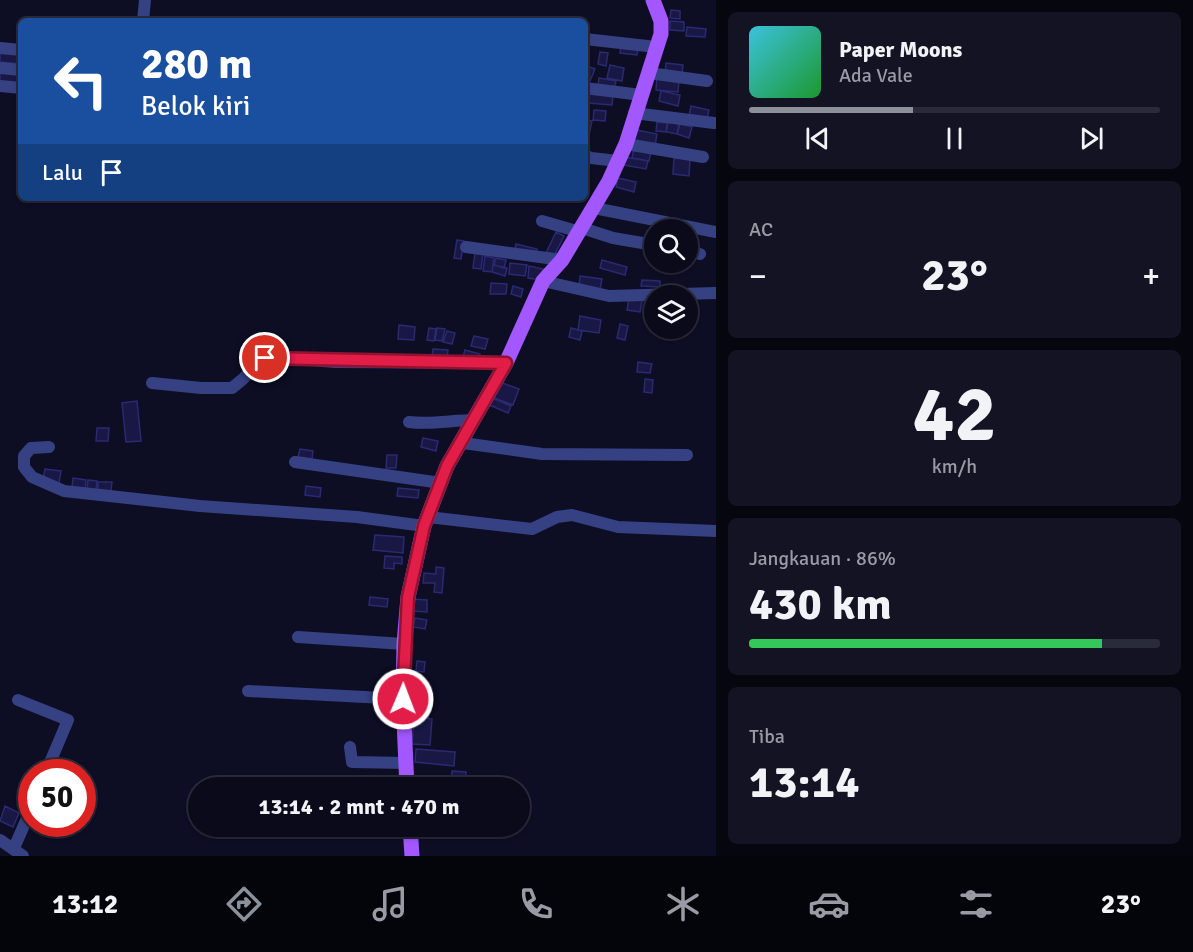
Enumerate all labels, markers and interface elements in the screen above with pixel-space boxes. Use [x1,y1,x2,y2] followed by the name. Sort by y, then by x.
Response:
[839,36,962,63] text: Paper Moons
[141,39,252,90] text: 280 m
[42,42,120,120] icon: left
[839,63,913,88] text: Ada Vale
[141,90,250,123] text: Belok kiri
[801,122,834,155] icon: previous
[938,122,971,155] icon: pause
[1075,122,1108,155] icon: next
[95,156,128,189] icon: arrive
[42,159,83,186] text: Lalu
[749,217,773,242] text: AC
[644,219,698,339] map controls
[644,219,698,273] button: search
[921,248,988,303] text: 23°
[749,256,767,297] text: −
[1142,256,1160,297] text: +
[644,285,698,339] button: layers
[239,332,290,383] pin
[248,341,281,374] icon: arrive
[912,367,997,463] text: 42
[932,454,977,479] text: km/h
[749,546,896,571] text: Jangkauan · 86%
[749,577,892,632] text: 430 km
[371,667,435,731] position arrow
[749,724,785,749] text: Tiba
[749,755,859,810] text: 13:14
[18,759,96,837] speed limit sign: 50
[259,793,459,820] text: 13:14 · 2 mnt · 470 m
[223,883,265,925] icon: directions
[369,883,411,925] icon: music
[515,883,557,925] icon: phone
[662,883,704,925] icon: climate
[808,883,850,925] icon: car
[955,883,997,925] icon: filters
[52,888,118,921] text: 13:12
[1101,888,1141,921] text: 23°

